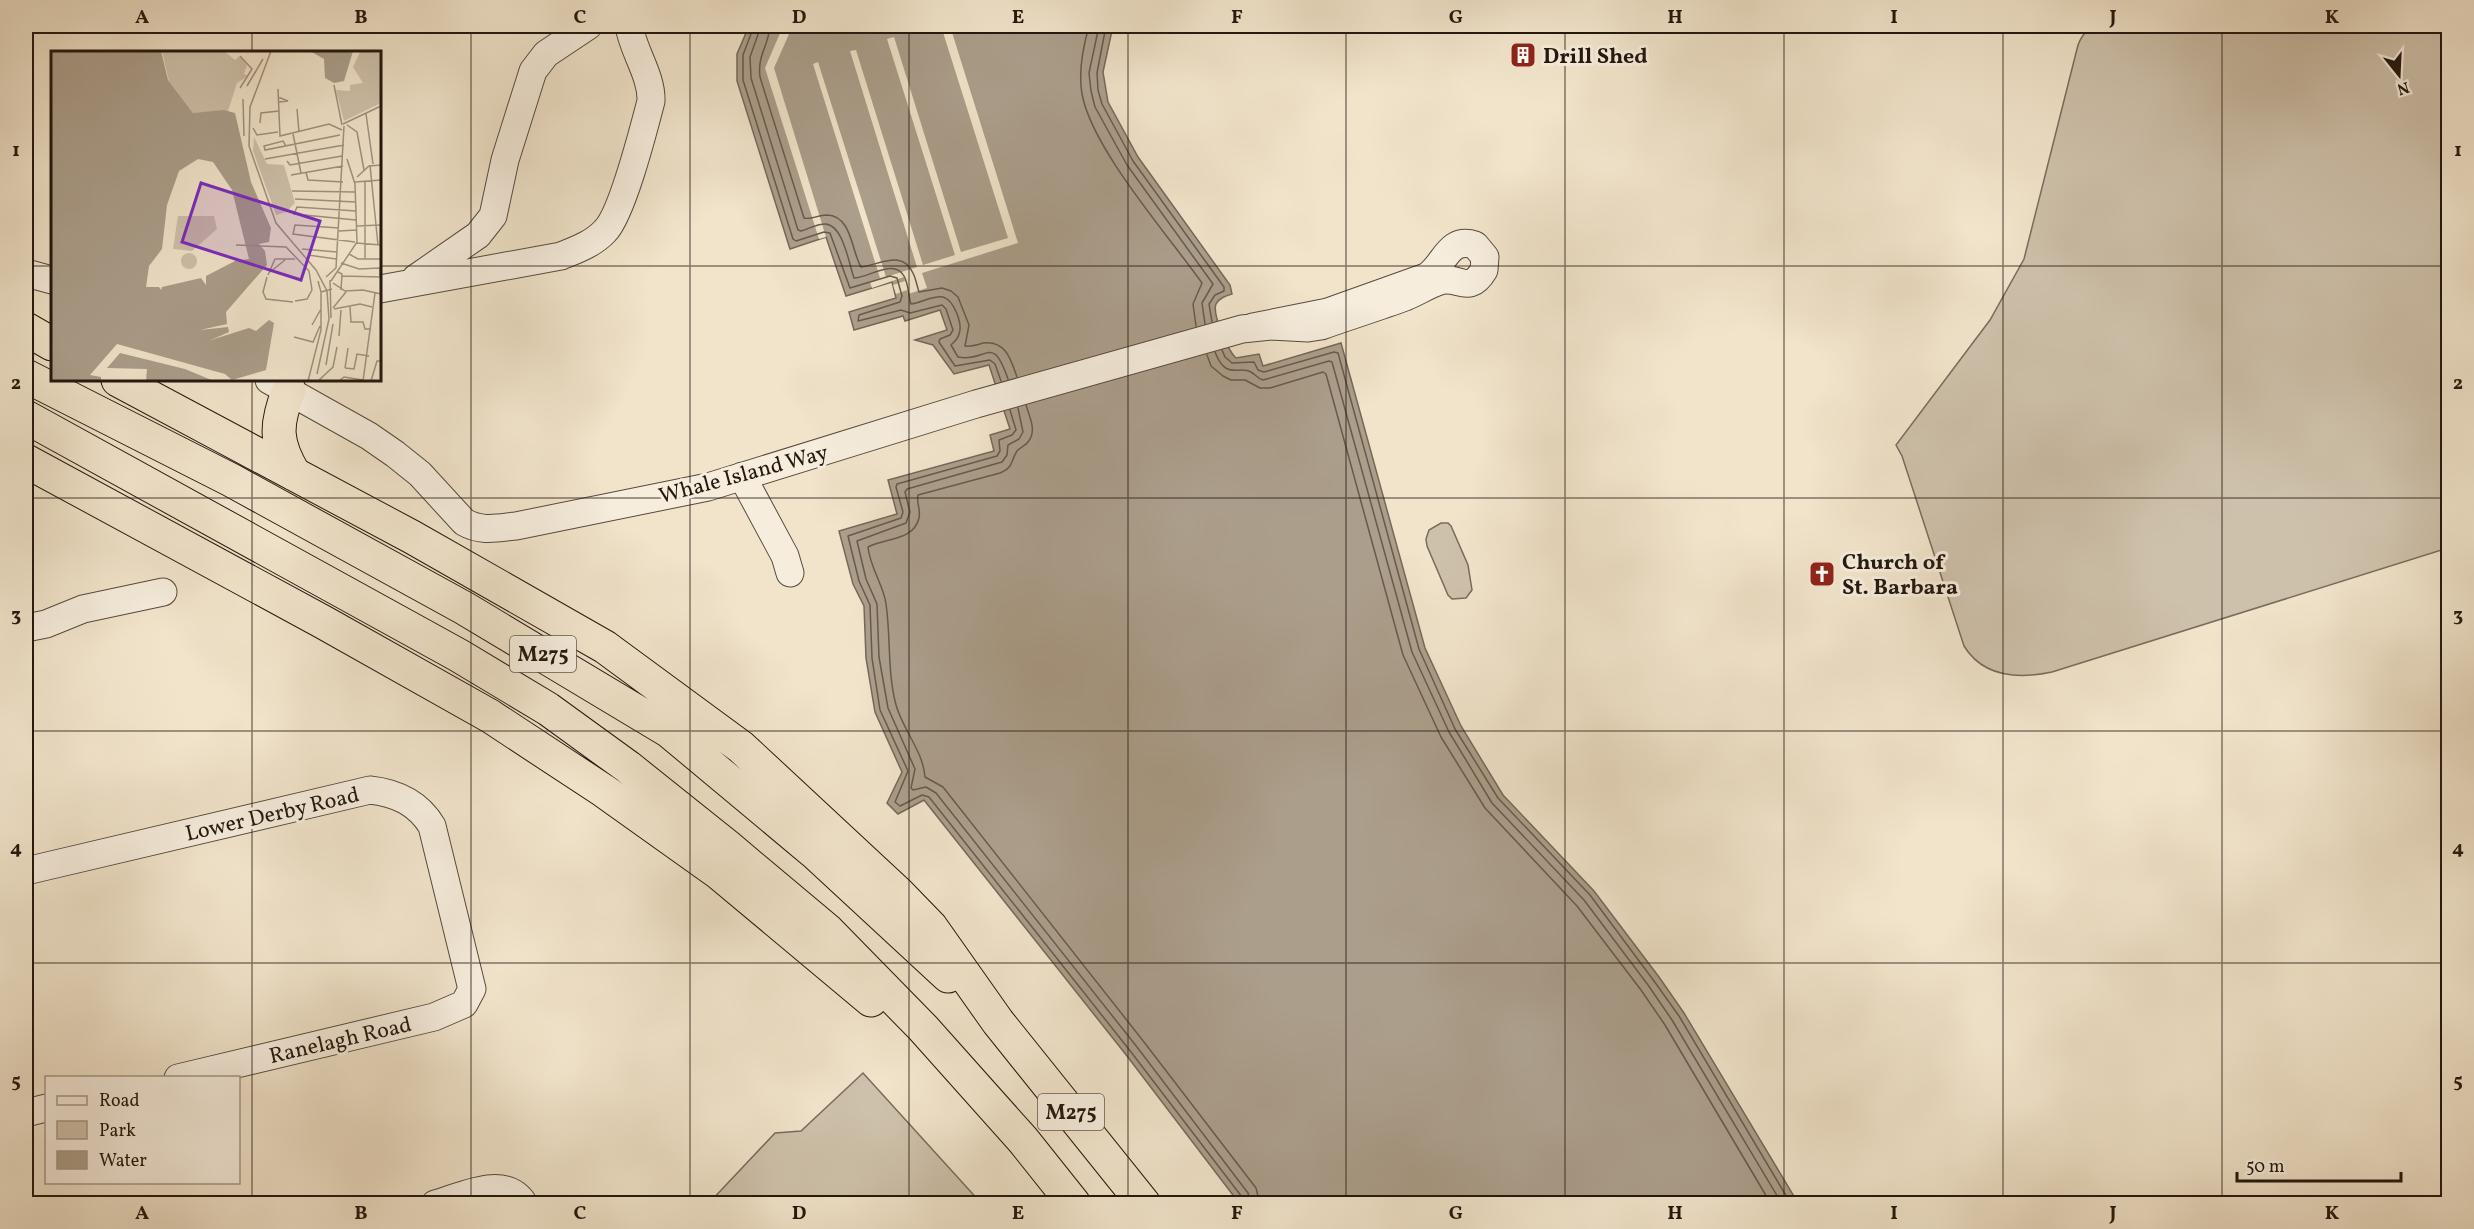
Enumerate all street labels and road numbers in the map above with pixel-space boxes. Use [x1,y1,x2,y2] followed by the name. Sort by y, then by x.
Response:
[656,438,832,513] street label: Whale Island Way
[510,636,576,672] road number: M275
[183,780,363,851] street label: Lower Derby Road
[266,1010,415,1073] street label: Ranelagh Road
[1038,1094,1104,1130] road number: M275

